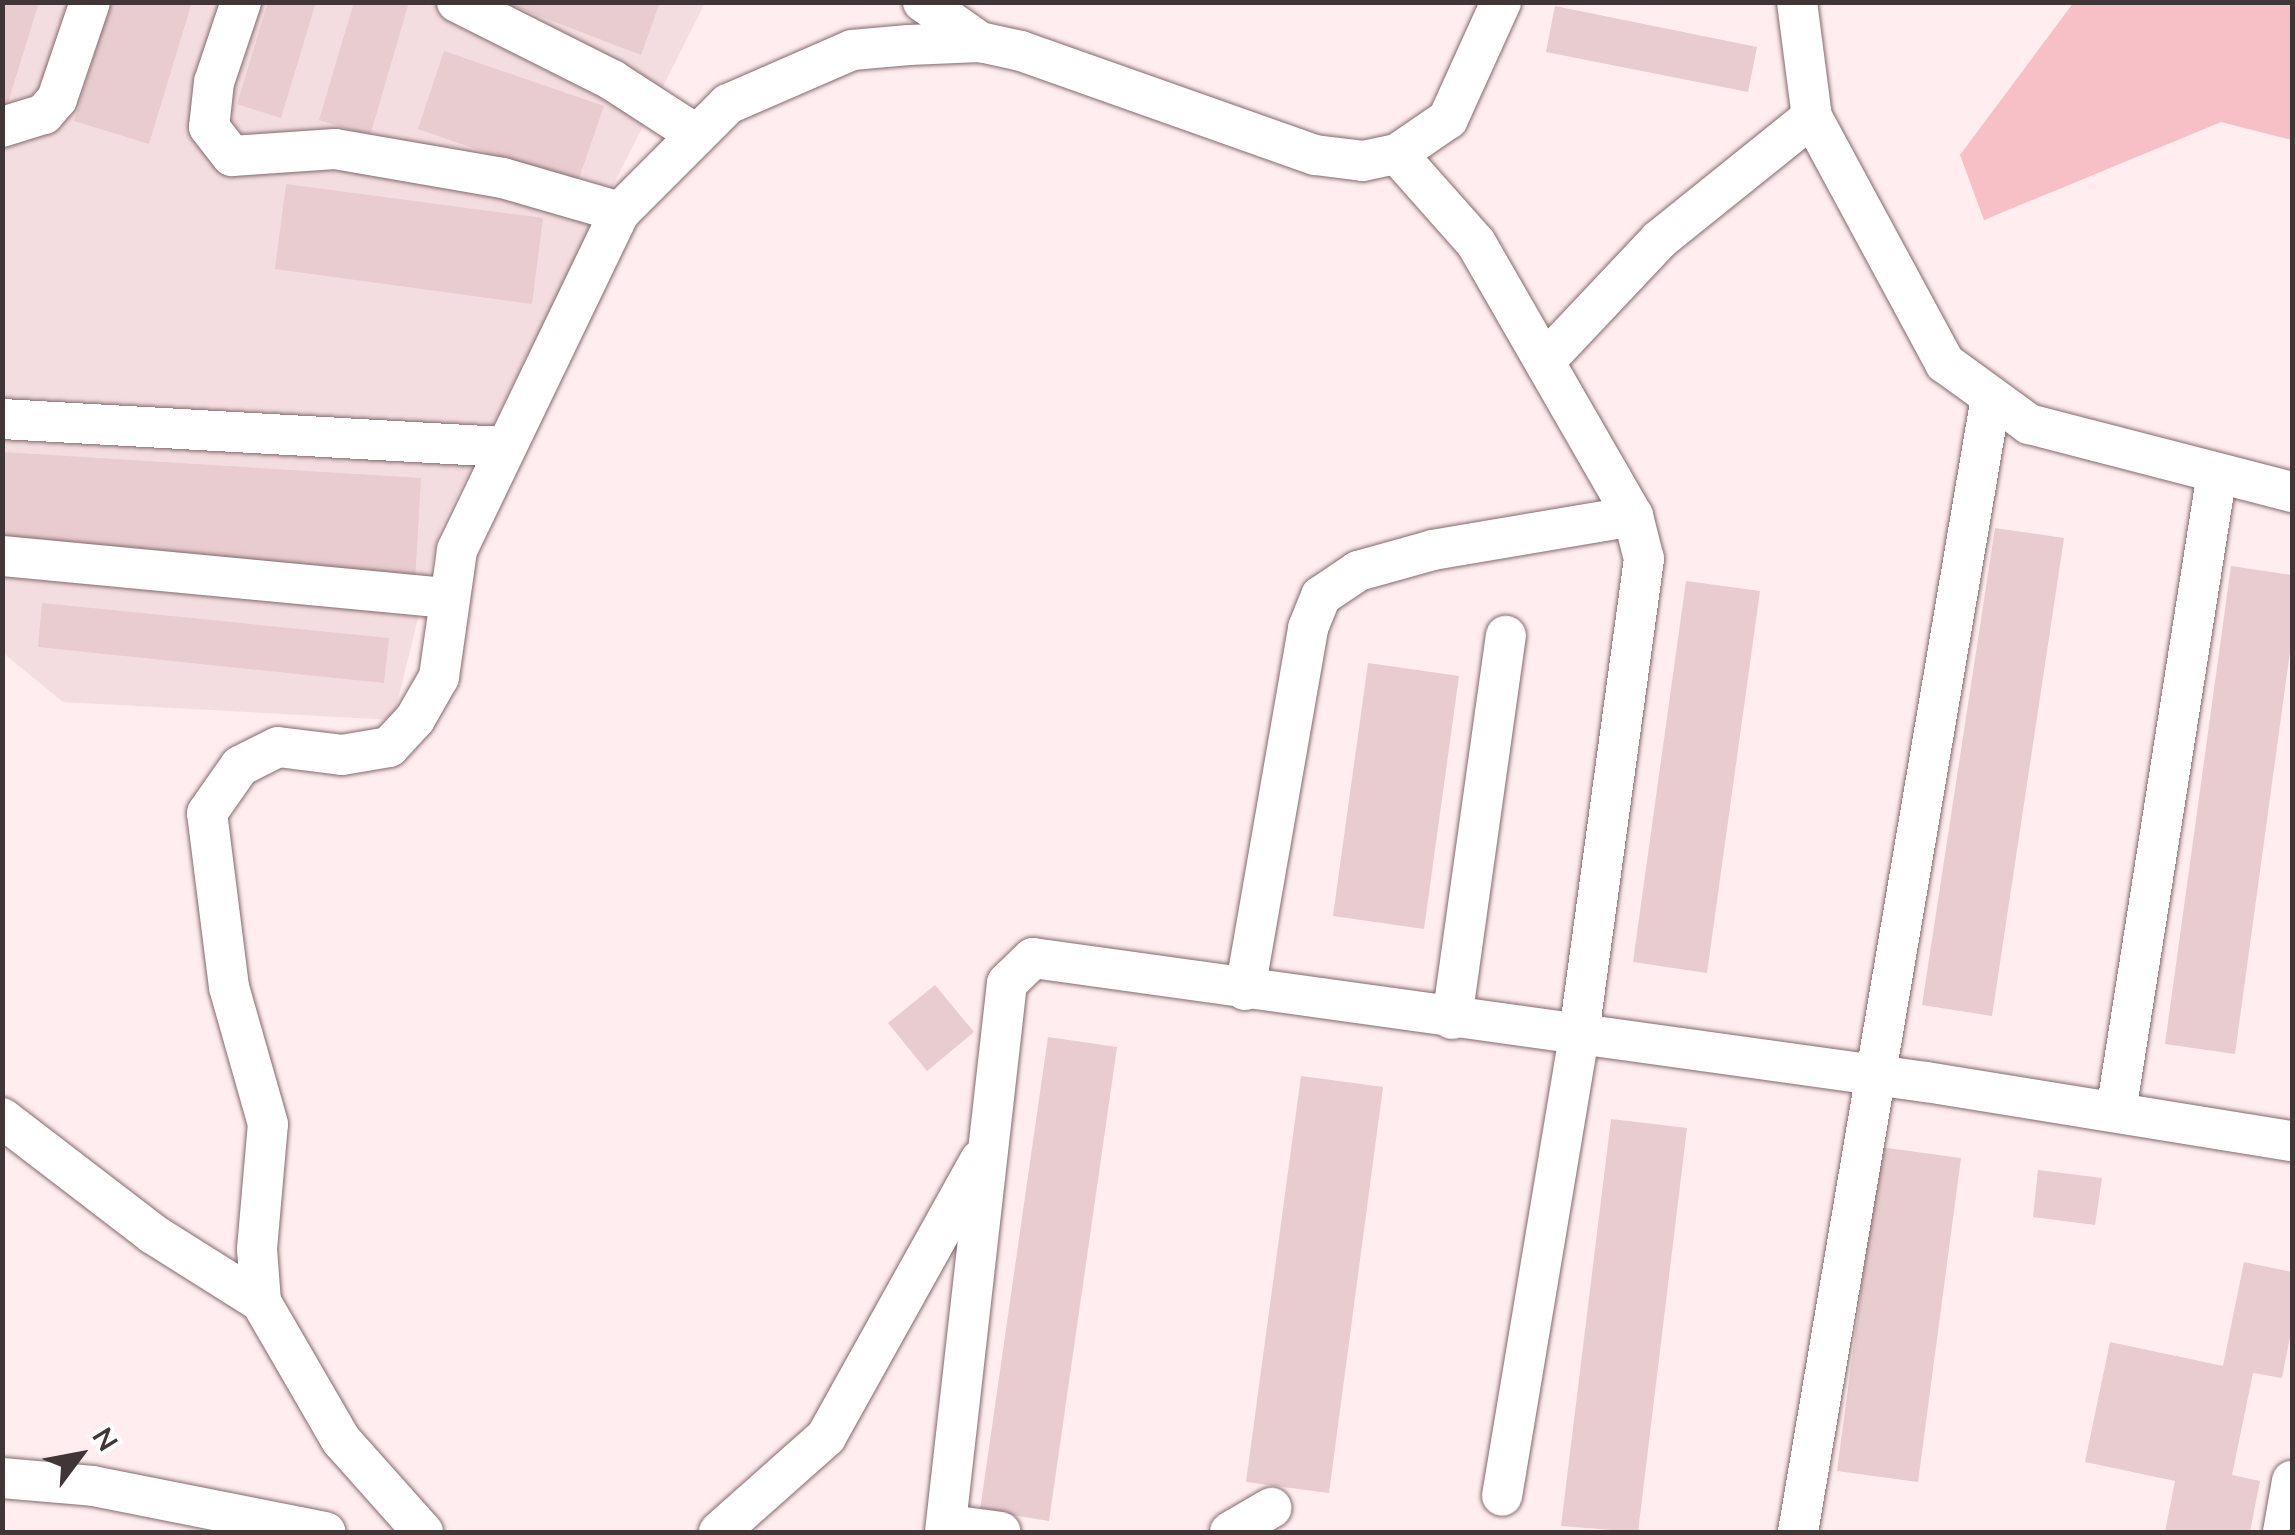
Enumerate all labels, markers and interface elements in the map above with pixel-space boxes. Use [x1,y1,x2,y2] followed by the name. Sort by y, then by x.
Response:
[30,1405,130,1505] north arrow
[85,1421,126,1457] text: N

